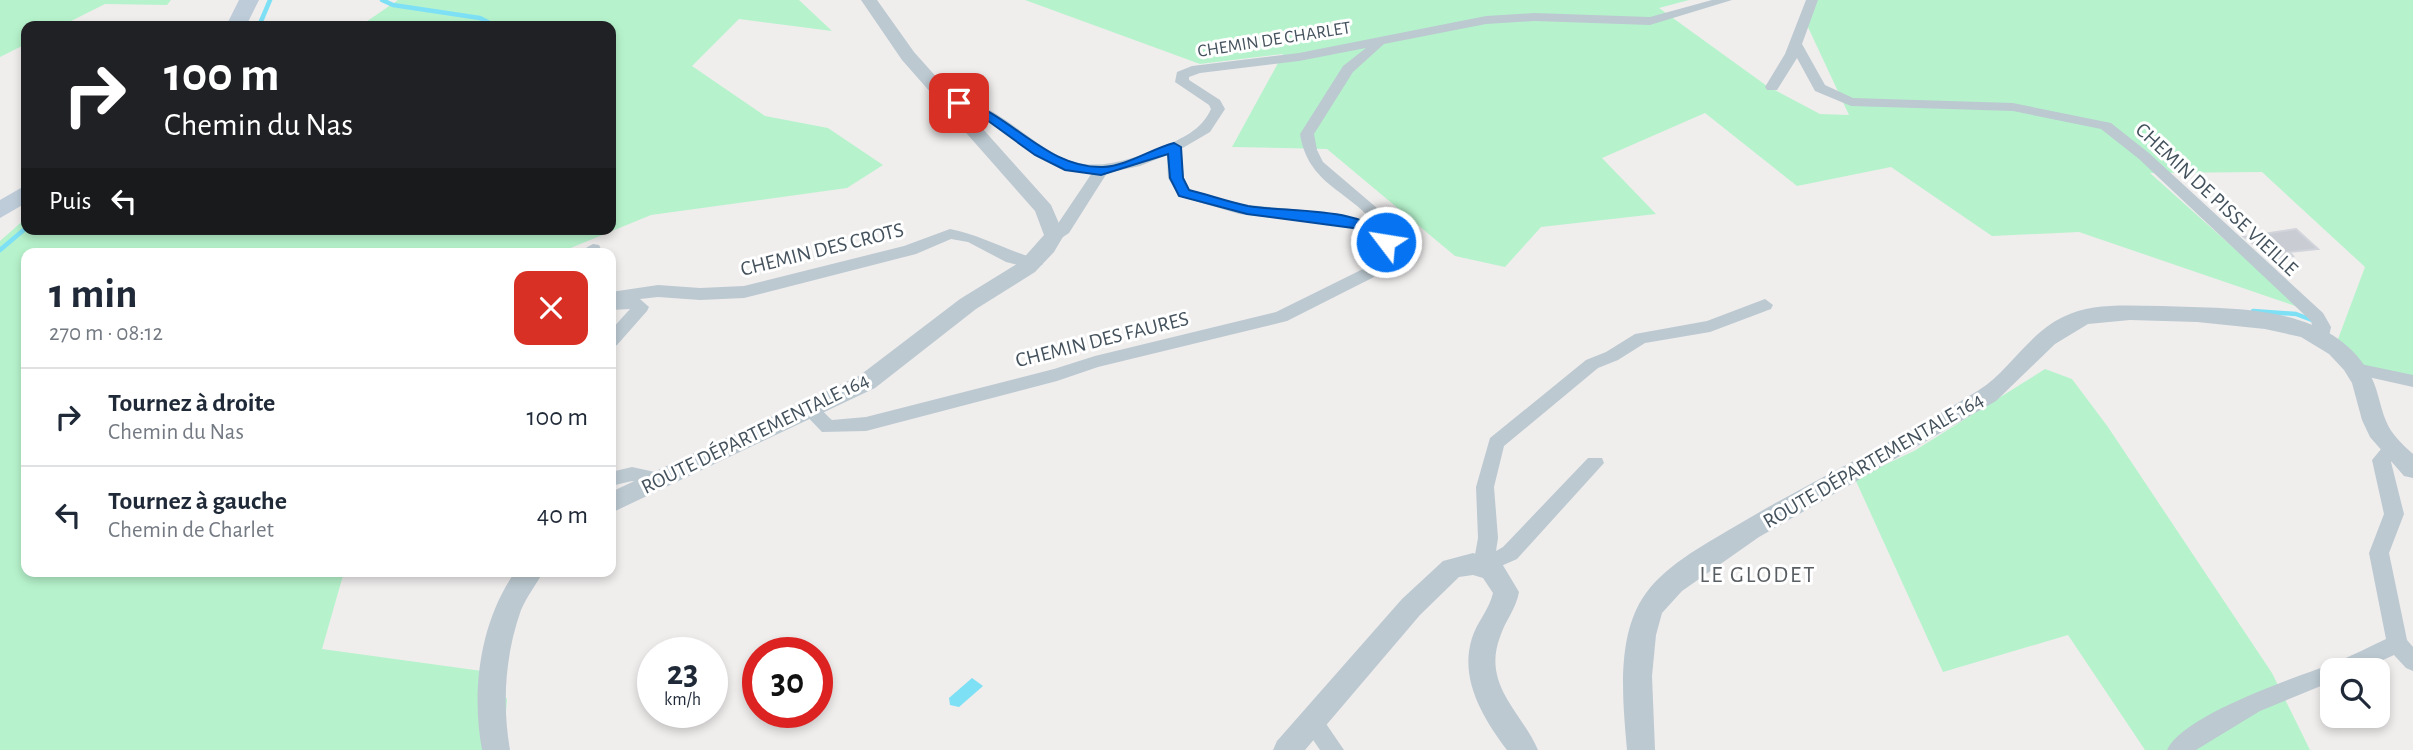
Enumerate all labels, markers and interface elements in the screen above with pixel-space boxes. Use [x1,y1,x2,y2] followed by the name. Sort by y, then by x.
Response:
[1196,19,1352,61] street label: CHEMIN DE CHARLET
[49,49,140,140] icon: right
[164,51,280,100] text: 100 m
[929,73,989,133] pin
[940,84,978,122] icon: arrive
[164,109,353,141] text: Chemin du Nas
[2131,119,2302,280] street label: CHEMIN DE PISSE VIEILLE
[105,182,143,220] icon: left
[49,188,91,214] text: Puis
[1349,205,1423,279] position arrow
[738,219,906,280] street label: CHEMIN DES CROTS
[514,271,588,345] button: close
[49,273,138,315] text: 1 min
[1013,308,1191,371] street label: CHEMIN DES FAURES
[49,322,163,345] text: 270 m · 08:12
[637,367,872,498] street label: ROUTE DÉPARTEMENTALE 164
[1759,387,1987,532] street label: ROUTE DÉPARTEMENTALE 164
[108,390,275,416] text: Tournez à droite
[49,398,87,436] icon: right
[527,404,588,430] text: 100 m
[108,421,244,444] text: Chemin du Nas
[108,488,287,514] text: Tournez à gauche
[49,496,87,534] icon: left
[537,502,588,528] text: 40 m
[108,519,274,542] text: Chemin de Charlet
[1700,564,1816,587] district label: LE GLODET
[742,637,833,728] speed limit sign: 30
[667,656,698,691] text: 23
[2320,658,2390,728] map controls
[2320,658,2390,728] button: search
[664,691,701,709] text: km/h

